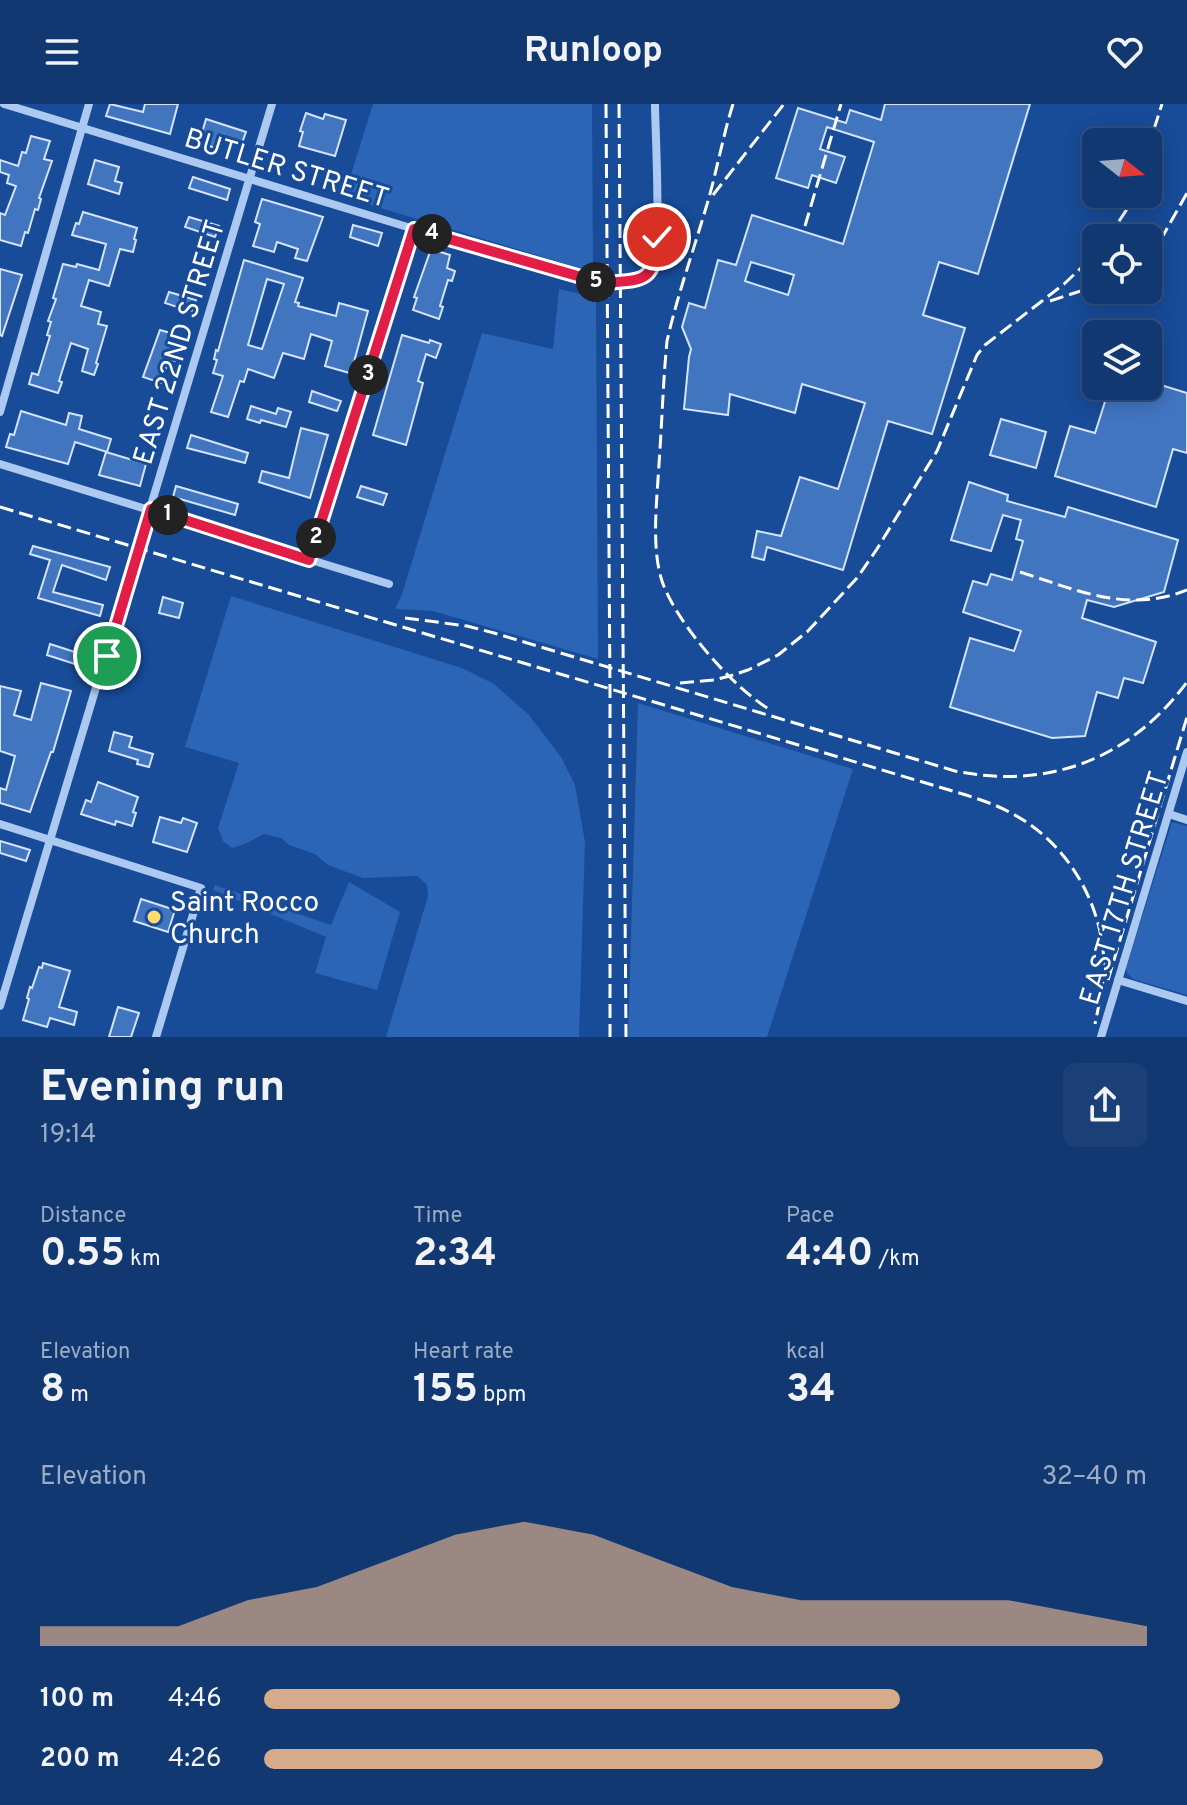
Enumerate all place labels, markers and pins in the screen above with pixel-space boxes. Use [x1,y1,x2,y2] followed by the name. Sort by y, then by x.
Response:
[623,203,691,271] pin
[412,214,452,254] pin: 4
[576,262,616,302] pin: 5
[348,355,388,395] pin: 3
[148,495,188,535] pin: 1
[296,518,336,558] pin: 2
[73,622,141,690] pin
[170,886,319,954] place label: Saint Rocco Church
[145,908,163,926] marker: Saint Rocco Church

